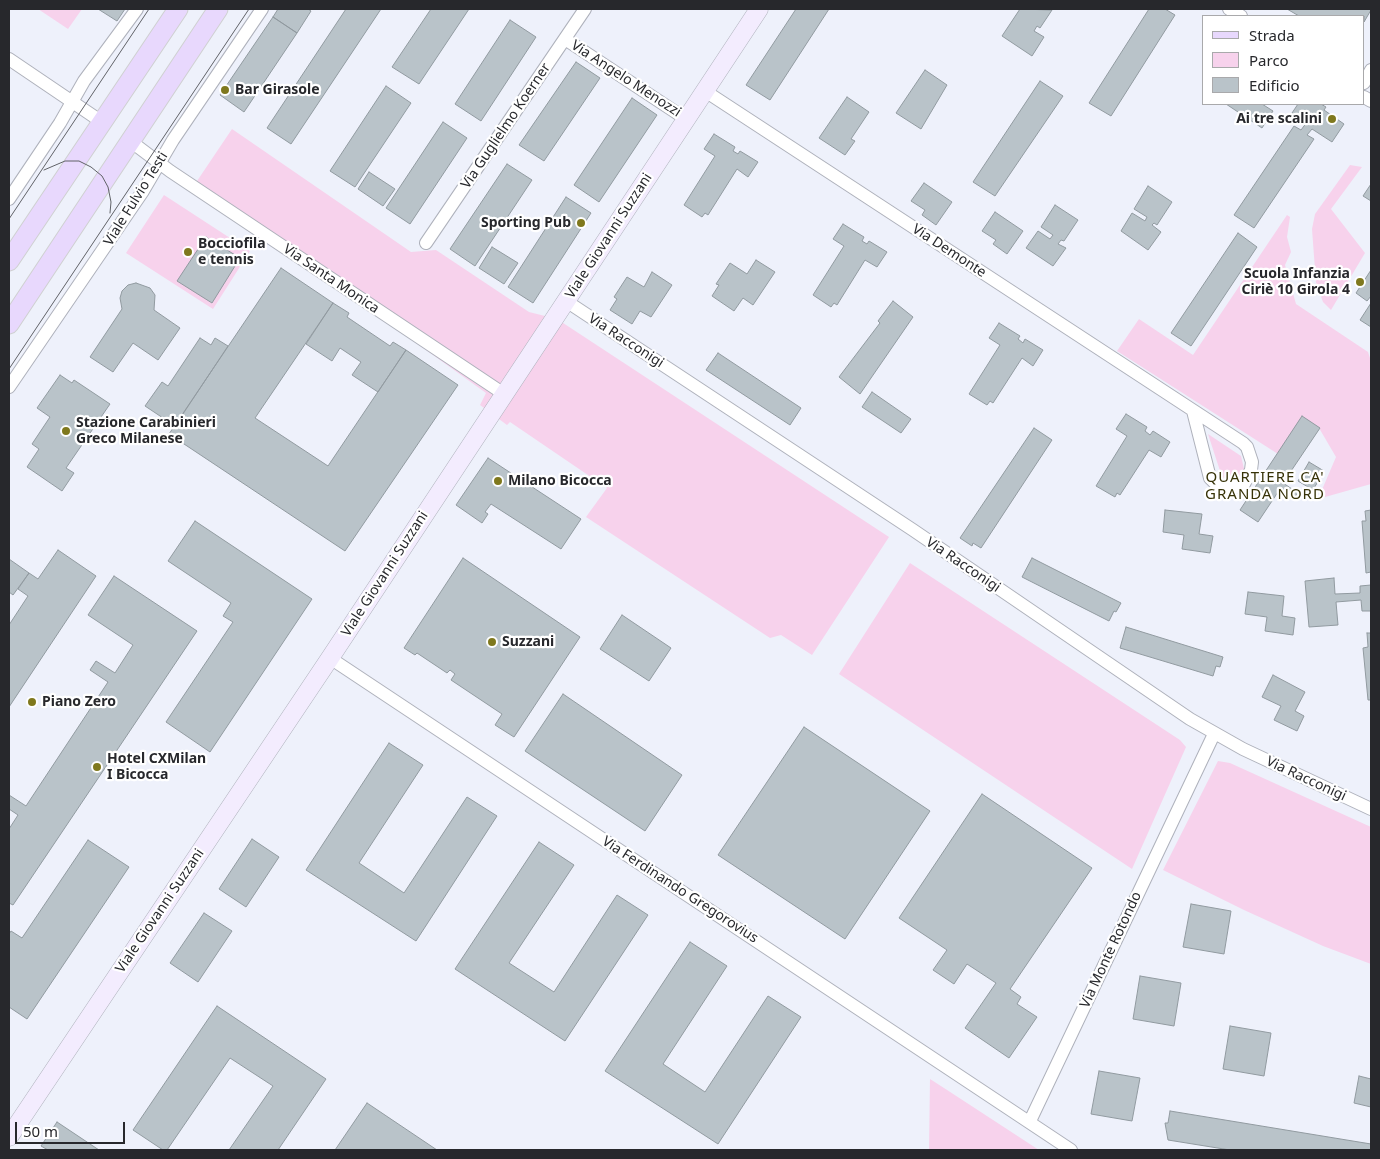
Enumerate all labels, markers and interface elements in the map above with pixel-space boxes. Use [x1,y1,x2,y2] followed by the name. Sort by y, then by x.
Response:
[1202,15,1365,105] legend
[1249,25,1295,45] text: Strada
[568,37,684,121] street label: Via Angelo Menozzi
[1249,50,1289,70] text: Parco
[458,60,554,192] street label: Via Guglielmo Koerner
[1249,75,1300,95] text: Edificio
[235,82,320,98] place label: Bar Girasole
[219,84,231,96] marker: Bar Girasole
[1236,111,1322,127] place label: Ai tre scalini
[1326,113,1338,125] marker: Ai tre scalini
[100,149,172,249] street label: Viale Fulvio Testi
[562,170,656,302] street label: Viale Giovanni Suzzani
[481,215,571,231] place label: Sporting Pub
[575,217,587,229] marker: Sporting Pub
[909,221,989,281] street label: Via Demonte
[198,236,266,268] place label: Bocciofila e tennis
[280,241,382,317] street label: Via Santa Monica
[182,246,194,258] marker: Bocciofila e tennis
[1241,266,1350,298] place label: Scuola Infanzia Ciriè 10 Girola 4
[1354,276,1366,288] marker: Scuola Infanzia Ciriè 10 Girola 4
[585,310,667,372] street label: Via Racconigi
[76,415,216,448] place label: Stazione Carabinieri Greco Milanese
[60,425,72,437] marker: Stazione Carabinieri Greco Milanese
[1204,469,1326,504] district label: QUARTIERE CA' GRANDA NORD
[508,473,612,489] place label: Milano Bicocca
[492,475,504,487] marker: Milano Bicocca
[338,508,432,640] street label: Viale Giovanni Suzzani
[922,534,1004,596] street label: Via Racconigi
[502,634,554,650] place label: Suzzani
[486,636,498,648] marker: Suzzani
[42,694,116,710] place label: Piano Zero
[26,696,38,708] marker: Piano Zero
[107,751,206,784] place label: Hotel CXMilan I Bicocca
[1263,753,1349,805] street label: Via Racconigi
[91,761,103,773] marker: Hotel CXMilan I Bicocca
[599,833,761,947] street label: Via Ferdinando Gregorovius
[112,846,208,976] street label: Viale Giovanni Suzzani
[1077,889,1145,1011] street label: Via Monte Rotondo
[18,1112,128,1144] scale bar
[23,1121,58,1141] text: 50 m

